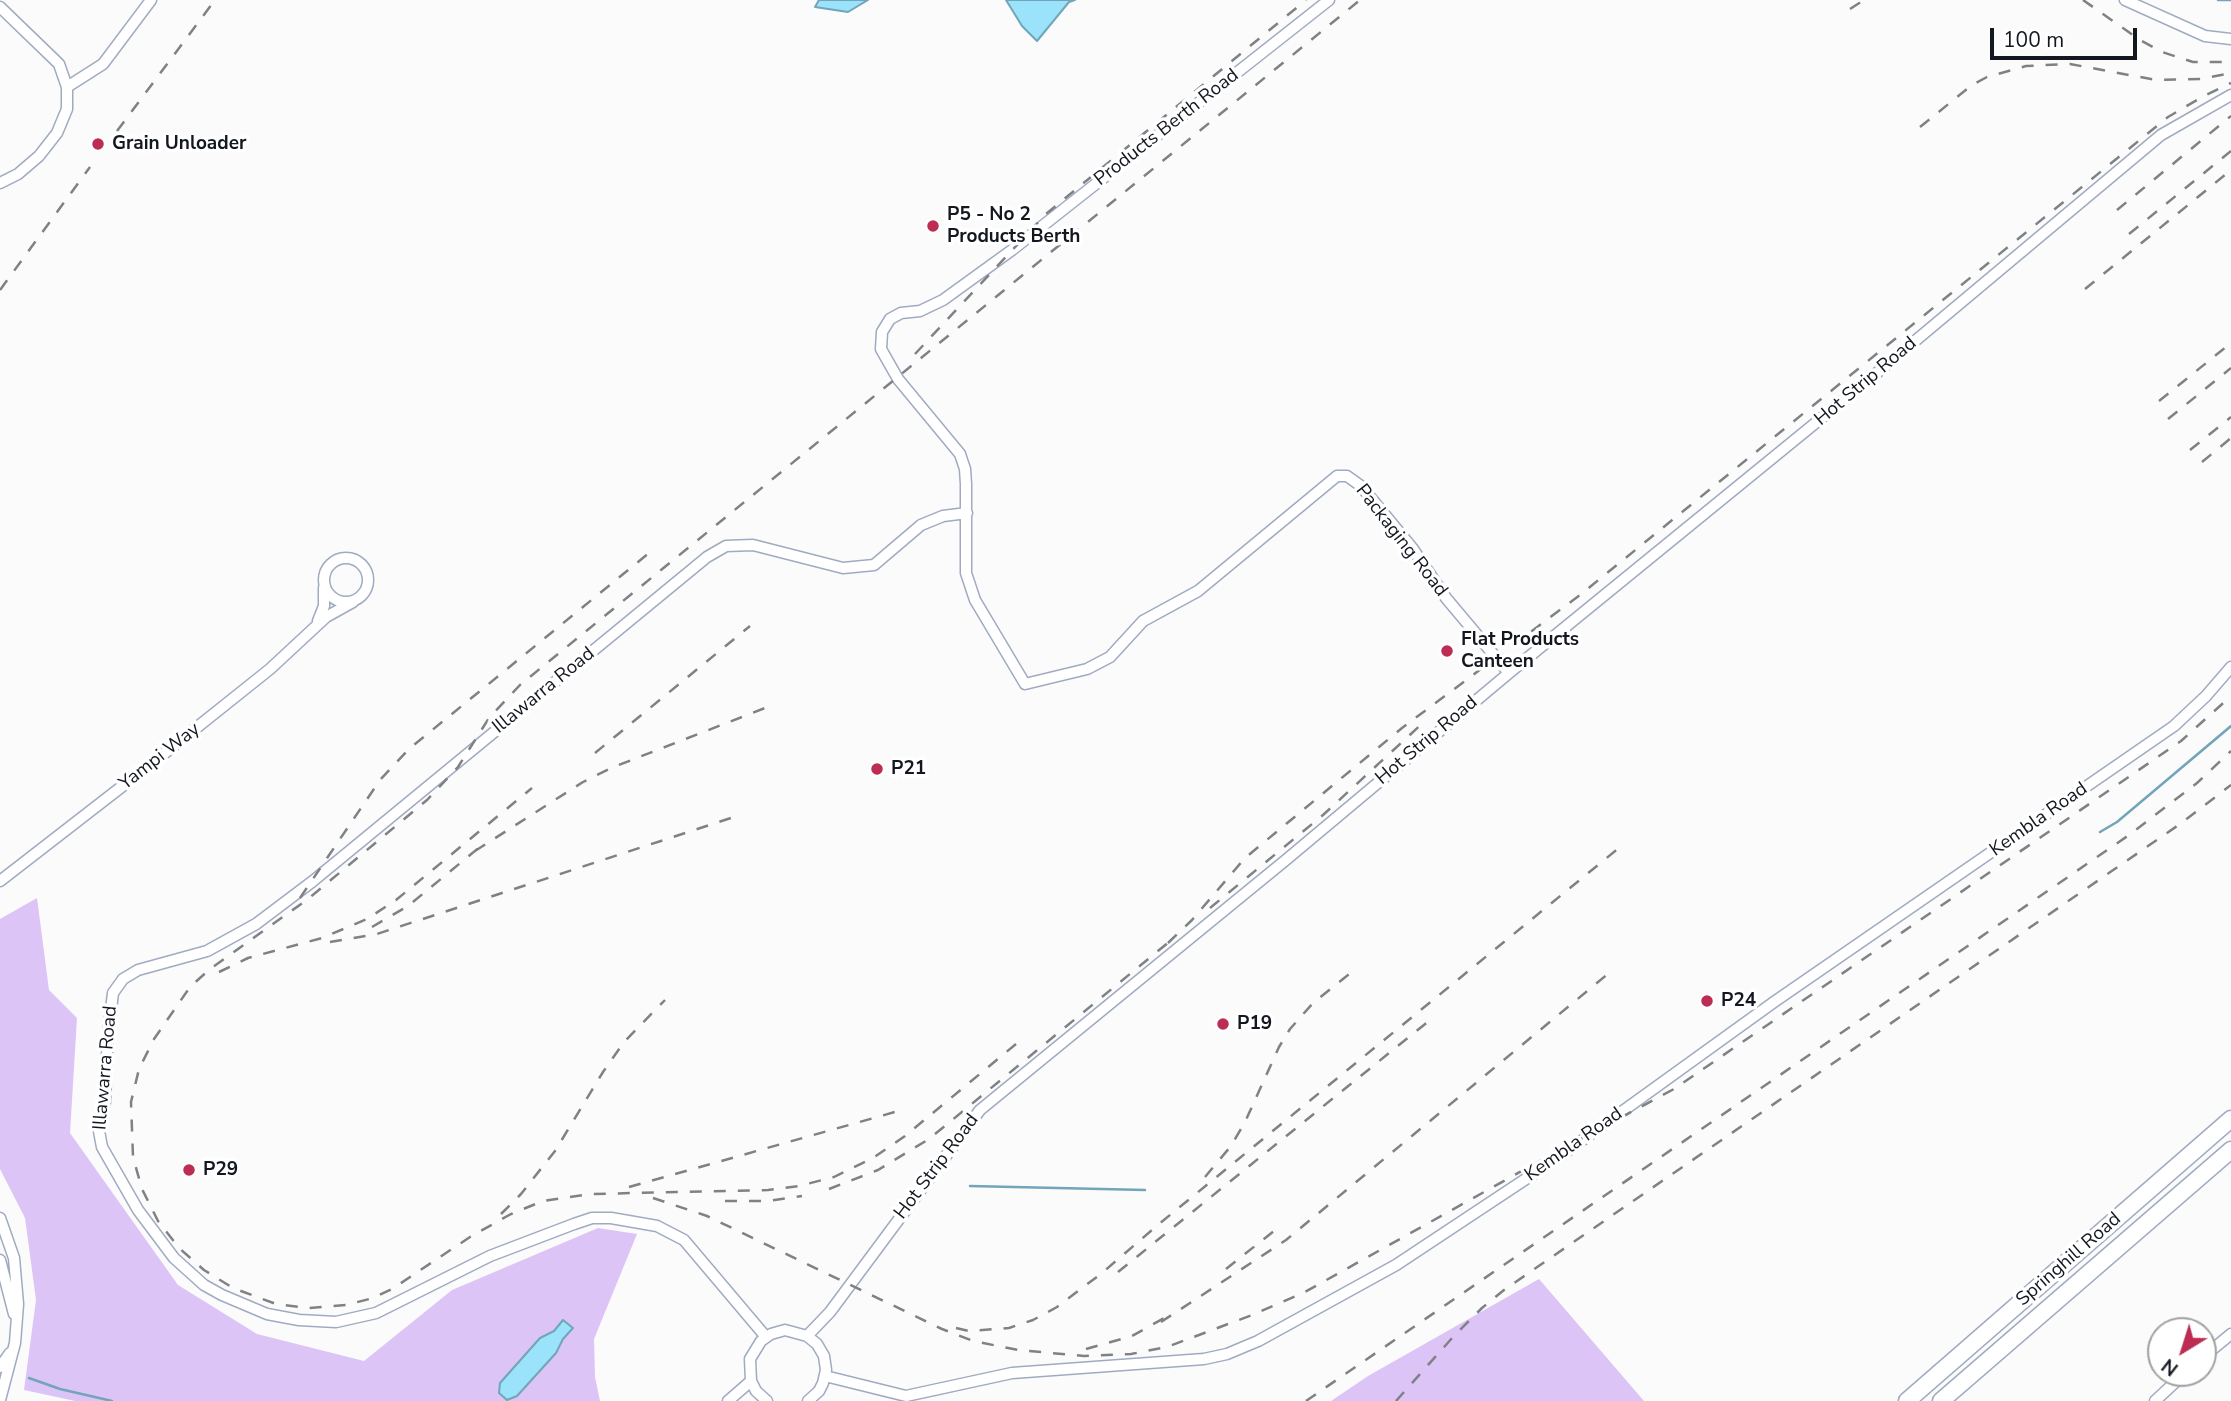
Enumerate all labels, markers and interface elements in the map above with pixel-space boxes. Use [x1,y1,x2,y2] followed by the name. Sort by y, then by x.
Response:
[1993,14,2140,58] scale bar
[2003,26,2064,54] text: 100 m
[1090,65,1244,191] street label: Products Berth Road
[112,133,246,155] place label: Grain Unloader
[90,136,106,152] marker: Grain Unloader
[947,204,1080,248] place label: P5 - No 2 Products Berth
[925,218,941,234] marker: P5 - No 2 Products Berth
[1810,333,1922,431] street label: Hot Strip Road
[1350,480,1452,602] street label: Packaging Road
[1461,629,1579,673] place label: Flat Products Canteen
[488,643,600,739] street label: Illawarra Road
[1439,643,1455,659] marker: Flat Products Canteen
[1371,692,1483,790] street label: Hot Strip Road
[115,718,205,796] street label: Yampi Way
[891,758,926,780] place label: P21
[869,761,885,777] marker: P21
[1986,778,2092,862] street label: Kembla Road
[1721,990,1756,1012] place label: P24
[1699,993,1715,1009] marker: P24
[89,1005,123,1131] street label: Illawarra Road
[1237,1013,1272,1035] place label: P19
[1215,1016,1231,1032] marker: P19
[1521,1103,1627,1187] street label: Kembla Road
[890,1110,984,1224] street label: Hot Strip Road
[203,1159,238,1181] place label: P29
[181,1162,197,1178] marker: P29
[2012,1208,2126,1312] street label: Springhill Road
[2147,1317,2217,1387] north arrow
[2157,1352,2184,1382] text: N

